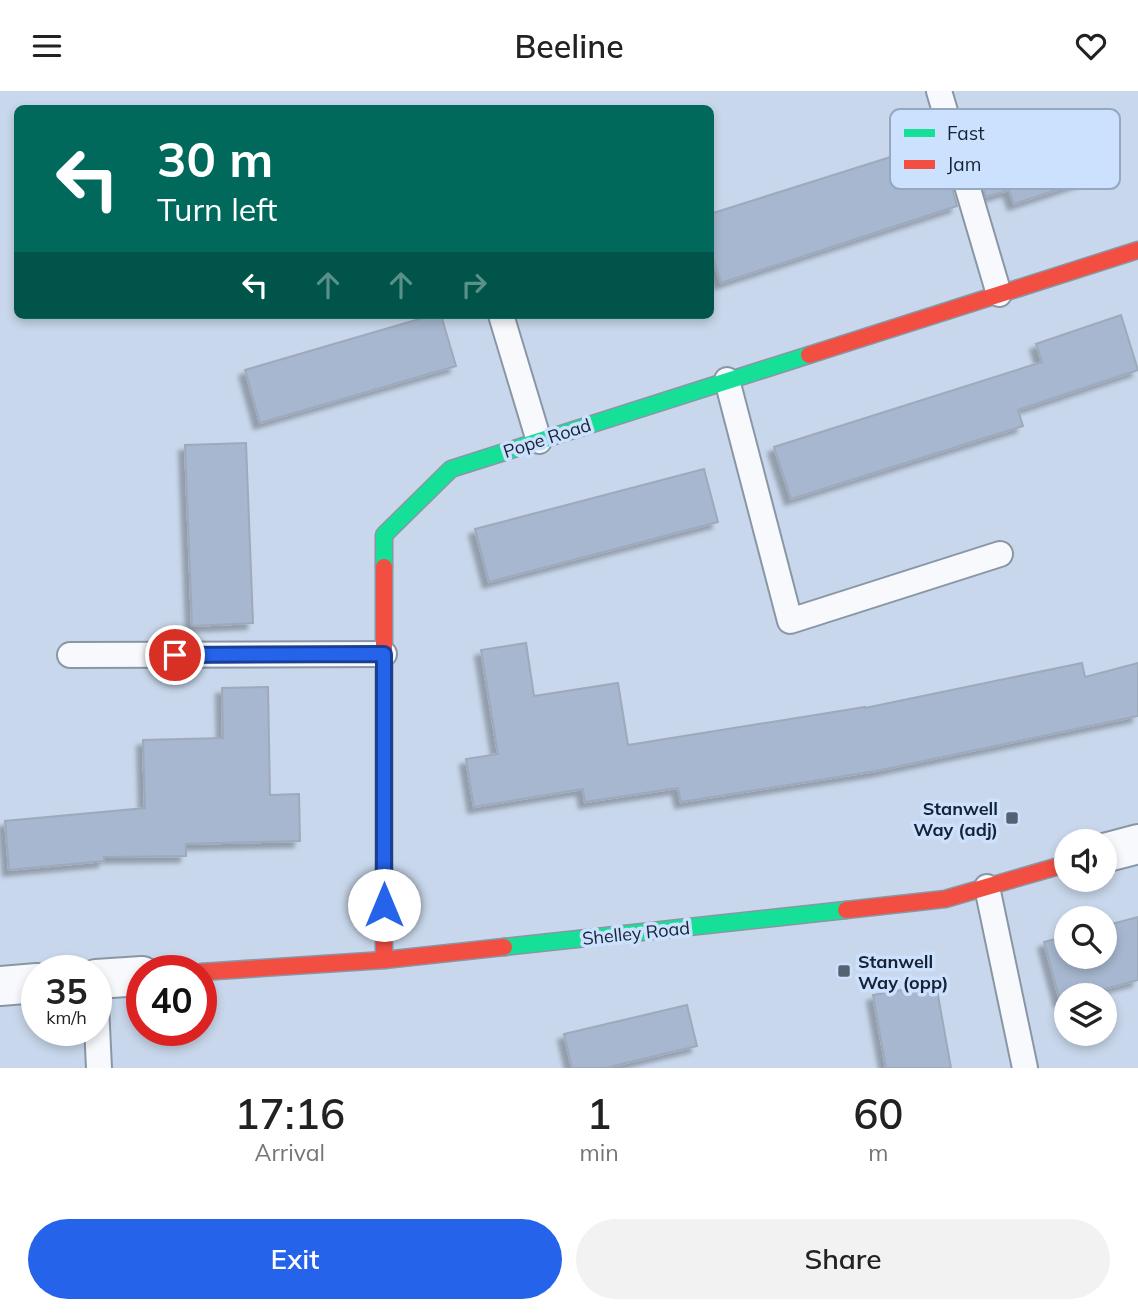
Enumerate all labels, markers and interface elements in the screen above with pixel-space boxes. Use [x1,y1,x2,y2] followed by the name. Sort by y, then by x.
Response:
[514,26,624,66] text: Beeline
[28,27,66,65] icon: menu
[1072,27,1110,65] icon: heart
[890,109,1120,189] legend
[947,121,985,145] text: Fast
[157,128,273,189] text: 30 m
[42,133,133,224] icon: left
[947,152,981,176] text: Jam
[157,189,277,229] text: Turn left
[236,266,274,304] icon: left
[309,266,347,304] icon: ahead
[382,266,420,304] icon: ahead
[455,266,493,304] icon: right
[500,413,594,463] street label: Pope Road
[145,625,205,685] pin
[156,636,194,674] icon: arrive
[913,797,998,841] place label: Stanwell Way (adj)
[1004,810,1020,826] marker: Stanwell Way (adj)
[1054,829,1117,1046] map controls
[1054,829,1117,892] button: sound
[347,868,421,942] position arrow
[1054,906,1117,969] button: search
[581,916,691,950] street label: Shelley Road
[858,950,948,994] place label: Stanwell Way (opp)
[126,955,217,1046] speed limit sign: 40
[836,963,852,979] marker: Stanwell Way (opp)
[45,969,88,1013] text: 35
[1054,983,1117,1046] button: layers
[46,1006,87,1029] text: km/h
[234,1087,345,1140] text: 17:16
[587,1087,612,1140] text: 1
[853,1087,904,1140] text: 60
[255,1138,325,1167] text: Arrival
[580,1138,619,1167] text: min
[868,1138,888,1167] text: m
[28,1219,562,1299] button: Exit
[576,1219,1110,1299] button: Share

